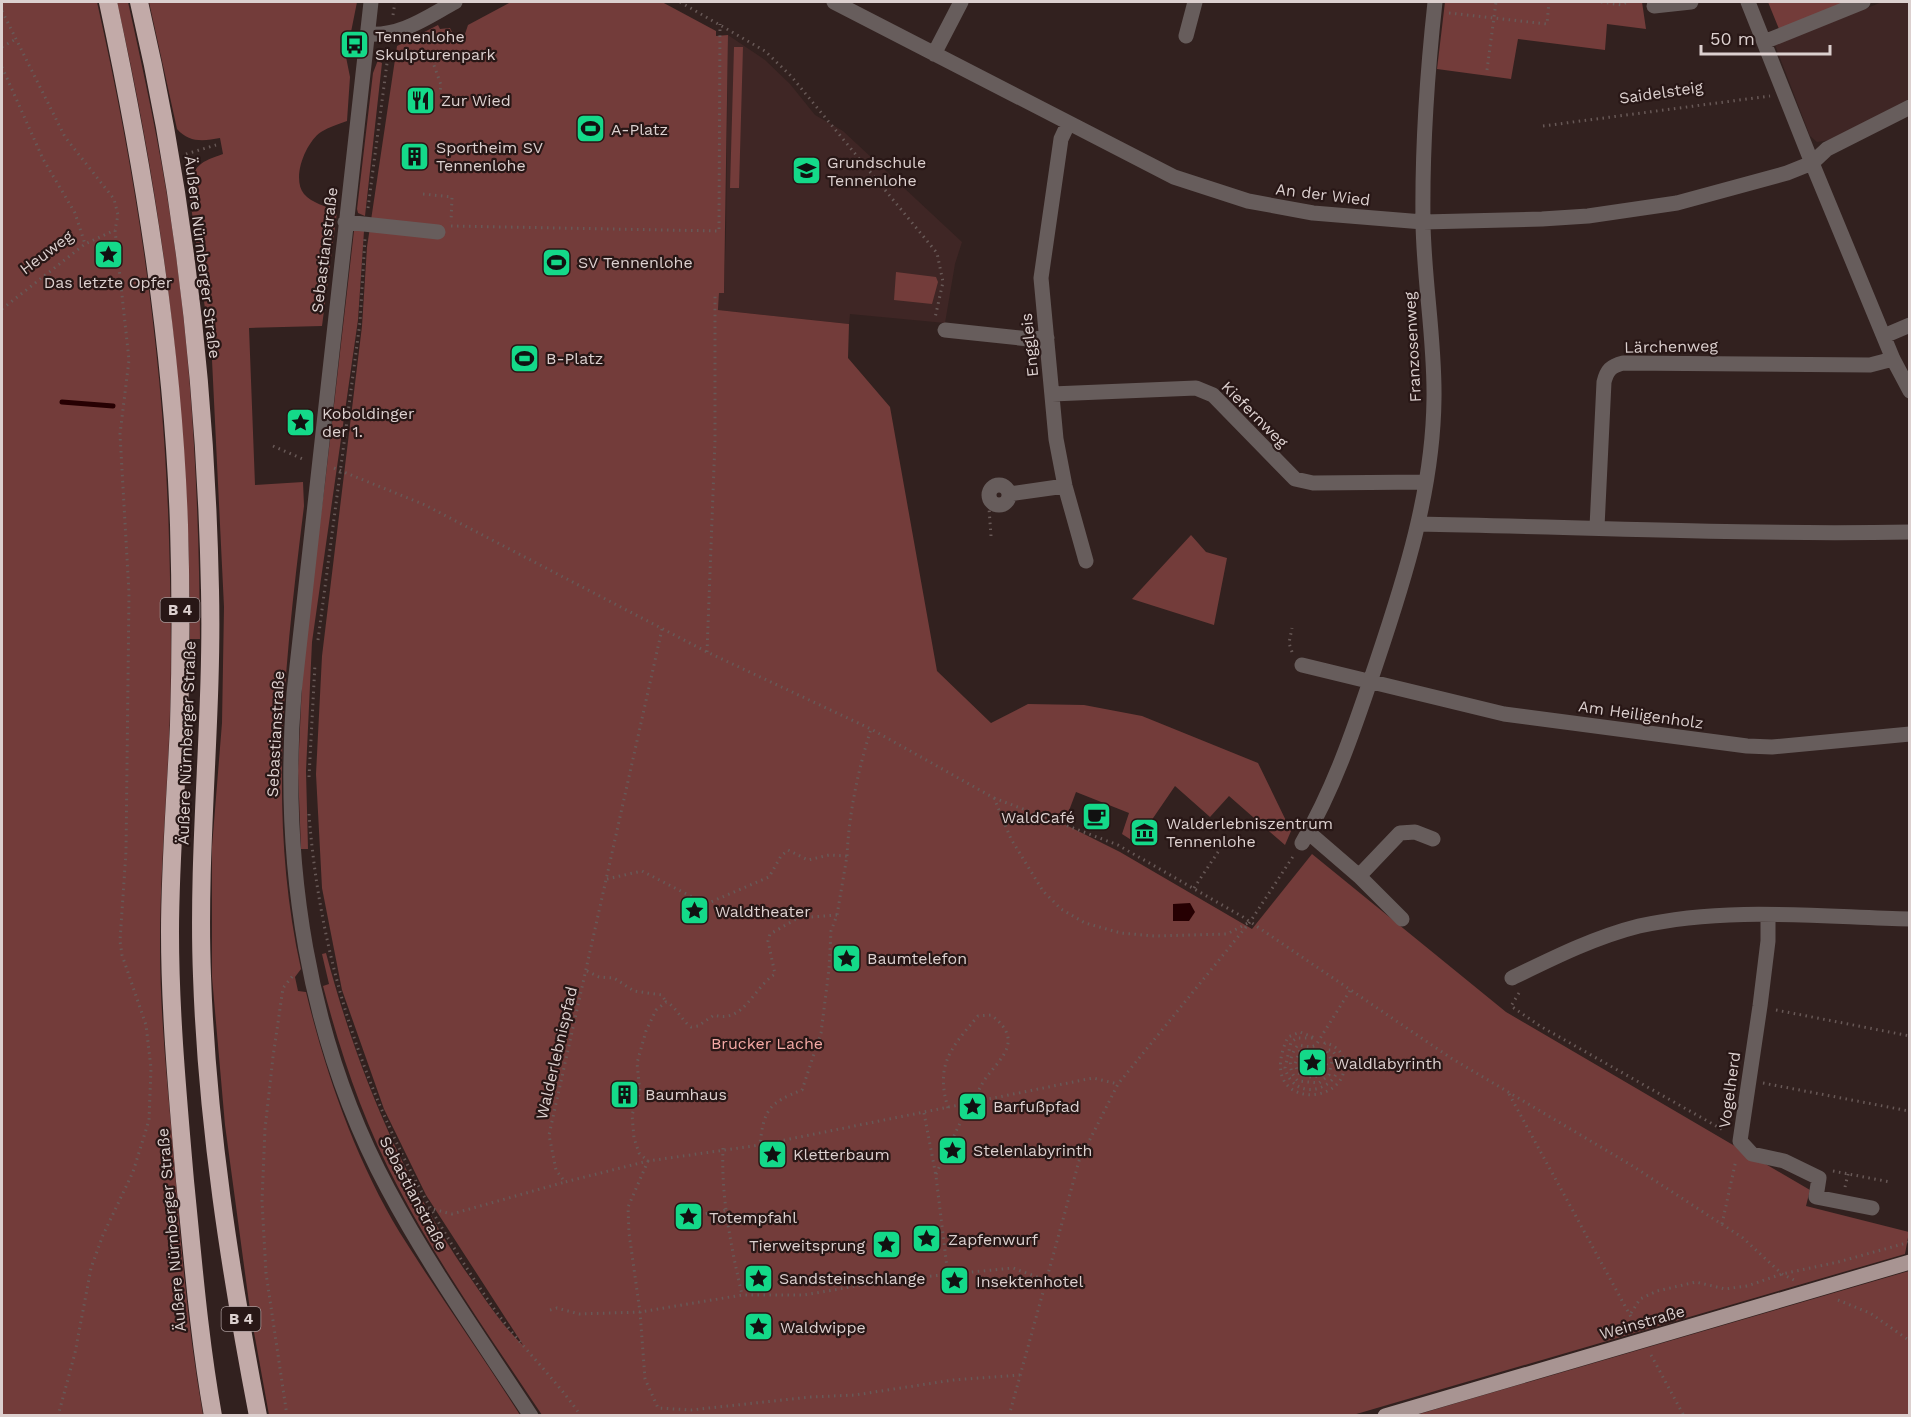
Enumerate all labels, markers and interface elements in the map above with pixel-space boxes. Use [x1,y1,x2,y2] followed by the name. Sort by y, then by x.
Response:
[1701,18,1830,56] scale bar
[375,27,496,64] place label: Tennenlohe Skulpturenpark
[1710,28,1755,49] text: 50 m
[338,29,370,61] bus stop icon: Tennenlohe Skulpturenpark
[1618,77,1705,108] street label: Saidelsteig
[404,84,436,116] restaurant icon: Zur Wied
[441,91,511,110] place label: Zur Wied
[574,113,606,145] sports icon: A-Platz
[611,120,668,139] place label: A-Platz
[436,138,543,175] place label: Sportheim SV Tennenlohe
[399,140,431,172] building icon: Sportheim SV Tennenlohe
[827,153,926,190] place label: Grundschule Tennenlohe
[181,154,224,360] street label: Äußere Nürnberger Straße
[790,155,822,187] school or university icon: Grundschule Tennenlohe
[1274,179,1371,210] street label: An der Wied
[307,186,342,314] street label: Sebastianstraße
[16,226,77,279] street label: Heuweg
[92,238,124,270] place icon: Das letzte Opfer
[541,246,573,278] sports icon: SV Tennenlohe
[578,253,693,272] place label: SV Tennenlohe
[44,273,173,292] place label: Das letzte Opfer
[1400,291,1425,403] street label: Franzosenweg
[1017,312,1042,378] street label: Enggleis
[1624,336,1718,357] street label: Lärchenweg
[509,342,541,374] sports icon: B-Platz
[546,349,603,368] place label: B-Platz
[1217,377,1292,452] street label: Kiefernweg
[322,404,415,441] place label: Koboldinger der 1.
[285,406,317,438] place icon: Koboldinger der 1.
[160,598,200,622] road number: B 4
[173,641,200,846] street label: Äußere Nürnberger Straße
[263,670,288,798] street label: Sebastianstraße
[1577,696,1705,733] street label: Am Heiligenholz
[1080,801,1112,833] cafe icon: WaldCafé
[1001,808,1075,827] place label: WaldCafé
[1166,814,1333,851] place label: Walderlebniszentrum Tennenlohe
[1129,816,1161,848] museum icon: Walderlebniszentrum Tennenlohe
[678,895,710,927] place icon: Waldtheater
[715,902,811,921] place label: Waldtheater
[830,942,862,974] place icon: Baumtelefon
[867,949,967,968] place label: Baumtelefon
[532,985,581,1122] street label: Walderlebnispfad
[711,1034,823,1053] park label: Brucker Lache
[1297,1047,1329,1079] place icon: Waldlabyrinth
[1715,1050,1744,1130] street label: Vogelherd
[1334,1054,1442,1073] place label: Waldlabyrinth
[608,1078,640,1110] building icon: Baumhaus
[645,1085,727,1104] place label: Baumhaus
[956,1090,988,1122] place icon: Barfußpfad
[993,1097,1080,1116] place label: Barfußpfad
[153,1127,190,1333] street label: Äußere Nürnberger Straße
[375,1133,452,1254] street label: Sebastianstraße
[936,1134,968,1166] place icon: Stelenlabyrinth
[756,1138,788,1170] place icon: Kletterbaum
[973,1141,1092,1160] place label: Stelenlabyrinth
[793,1145,890,1164] place label: Kletterbaum
[672,1201,704,1233] place icon: Totempfahl
[709,1208,797,1227] place label: Totempfahl
[911,1223,943,1255] place icon: Zapfenwurf
[870,1229,902,1261] place icon: Tierweitsprung
[948,1230,1039,1249] place label: Zapfenwurf
[749,1236,865,1255] place label: Tierweitsprung
[742,1262,774,1294] place icon: Sandsteinschlange
[939,1265,971,1297] place icon: Insektenhotel
[779,1269,926,1288] place label: Sandsteinschlange
[976,1272,1083,1291] place label: Insektenhotel
[1597,1301,1687,1344] street label: Weinstraße
[222,1307,260,1331] road number: B 4
[743,1311,775,1343] place icon: Waldwippe
[780,1318,866,1337] place label: Waldwippe

